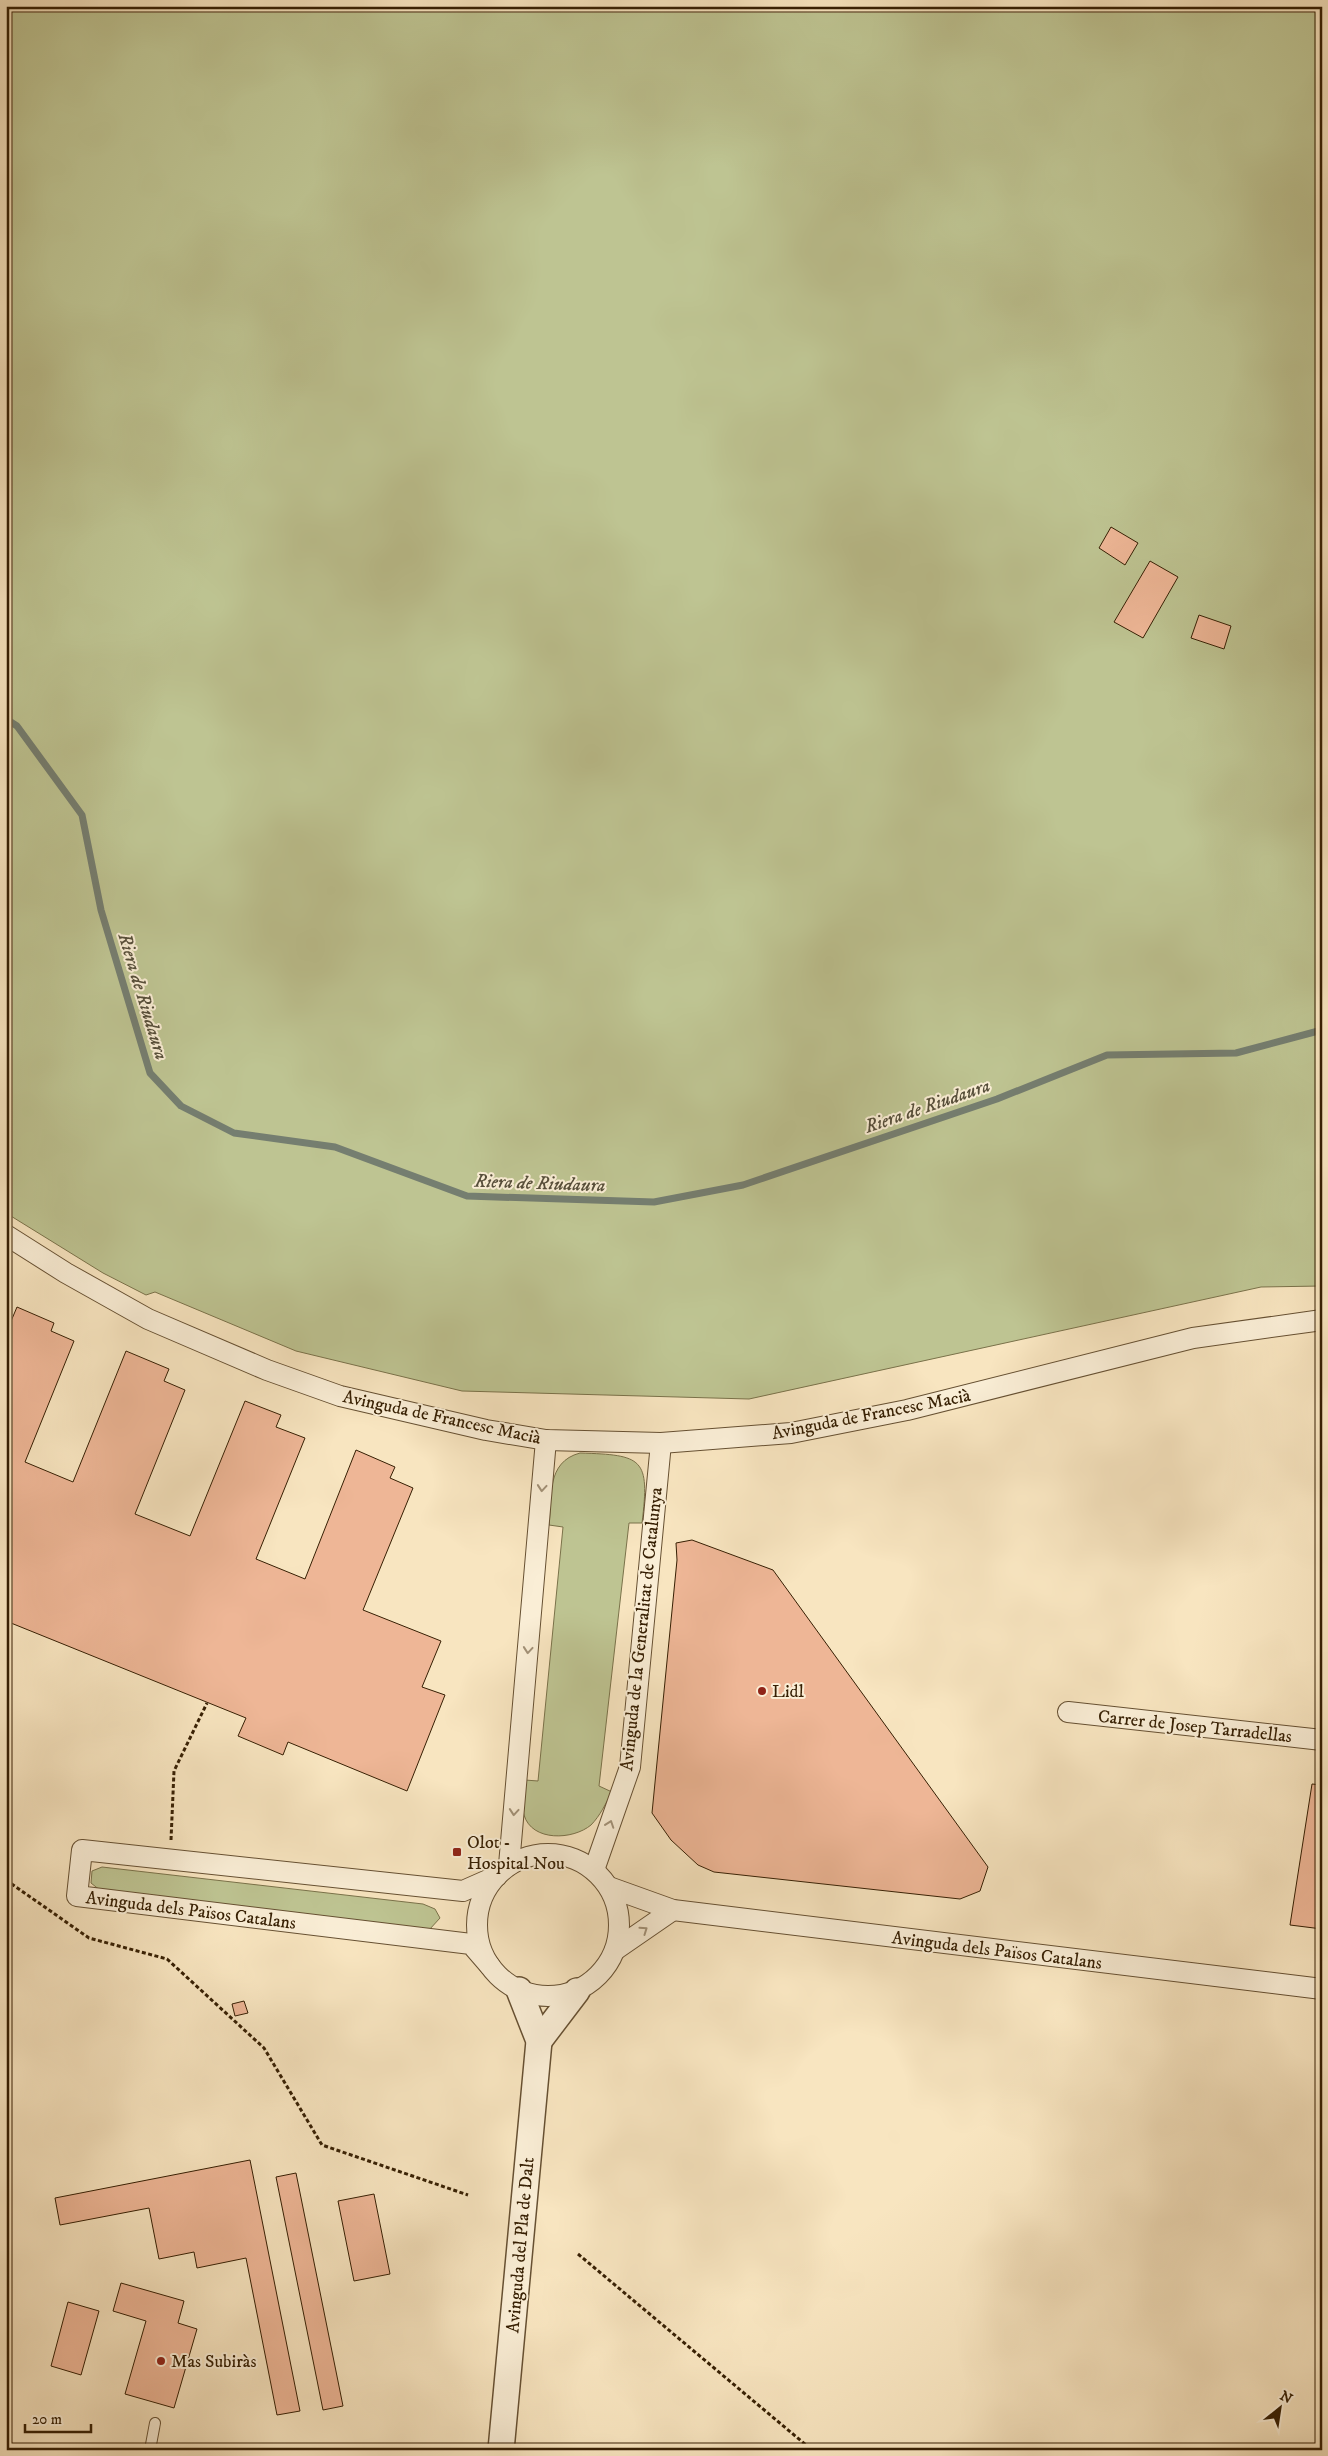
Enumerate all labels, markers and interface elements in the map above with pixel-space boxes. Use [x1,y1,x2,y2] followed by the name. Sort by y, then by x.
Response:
[112,929,173,1063] water label: Riera de Riudaura
[861,1074,993,1139] water label: Riera de Riudaura
[473,1170,606,1197] water label: Riera de Riudaura
[770,1385,973,1445] street label: Avinguda de Francesc Macià
[341,1386,543,1450] street label: Avinguda de Francesc Macià
[537,1485,548,1493] one-way arrow
[616,1486,668,1772] street label: Avinguda de la Generalitat de Catalunya
[523,1647,534,1655] one-way arrow
[772,1681,805,1703] place label: Lidl
[756,1685,768,1697] marker: Lidl
[1097,1706,1293,1748] street label: Carrer de Josep Tarradellas
[509,1808,520,1816] one-way arrow
[604,1820,614,1829] one-way arrow
[467,1832,565,1875] place label: Olot - Hospital Nou
[451,1846,463,1858] marker: Olot - Hospital Nou
[85,1887,297,1935] street label: Avinguda dels Països Catalans
[638,1927,648,1936] one-way arrow
[891,1927,1103,1975] street label: Avinguda dels Països Catalans
[502,2156,540,2334] street label: Avinguda del Pla de Dalt
[171,2351,257,2373] place label: Mas Subiràs
[155,2355,167,2367] marker: Mas Subiràs
[1256,2384,1306,2434] north arrow
[1277,2387,1296,2409] text: N
[25,2401,91,2433] scale bar
[32,2410,62,2429] text: 20 m

